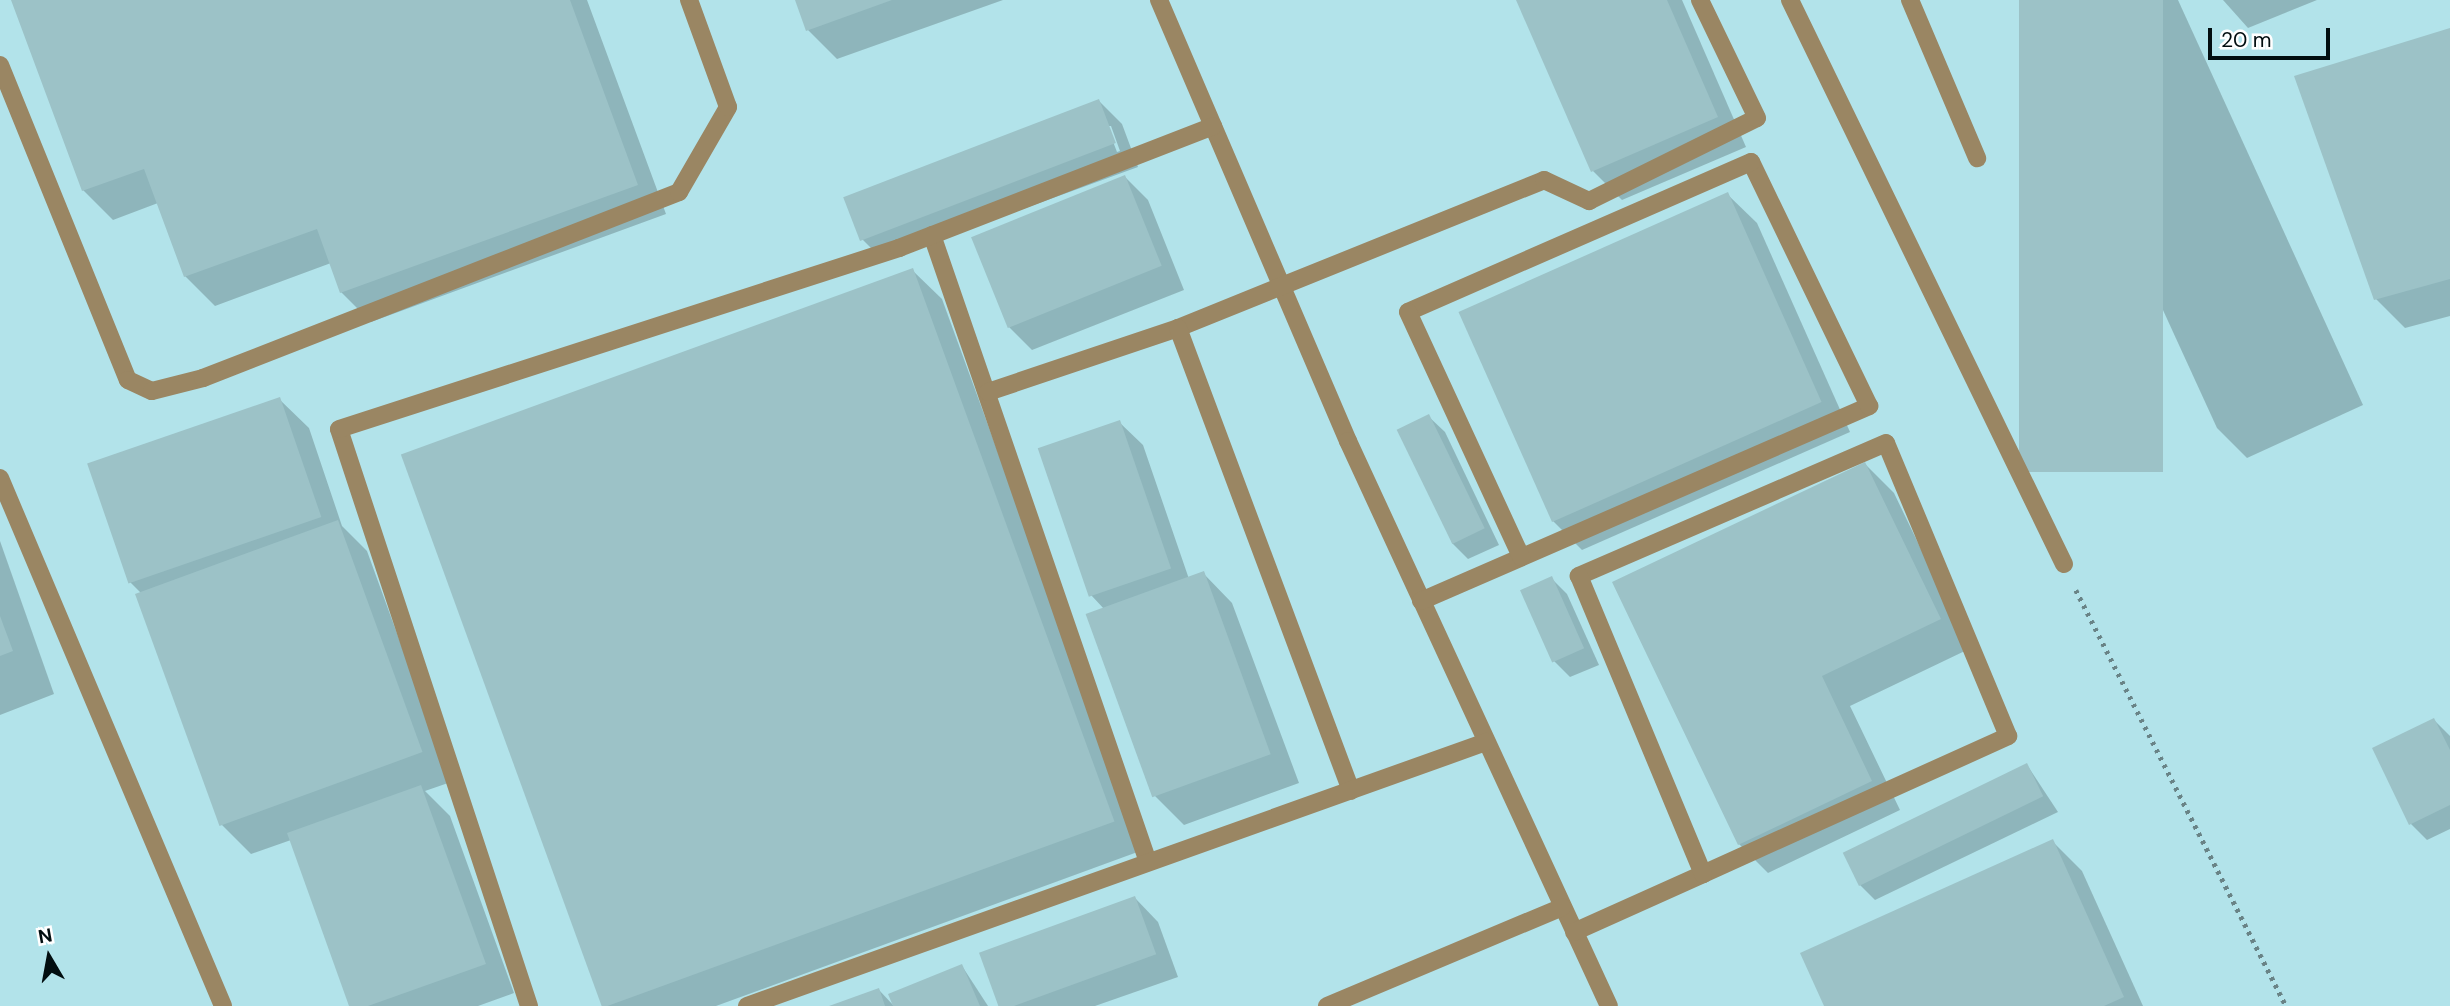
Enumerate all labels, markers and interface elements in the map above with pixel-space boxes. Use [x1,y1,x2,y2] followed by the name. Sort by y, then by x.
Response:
[2212,14,2334,58] scale bar
[2221,26,2272,54] text: 20 m
[14,922,84,992] north arrow
[36,922,54,949] text: N

